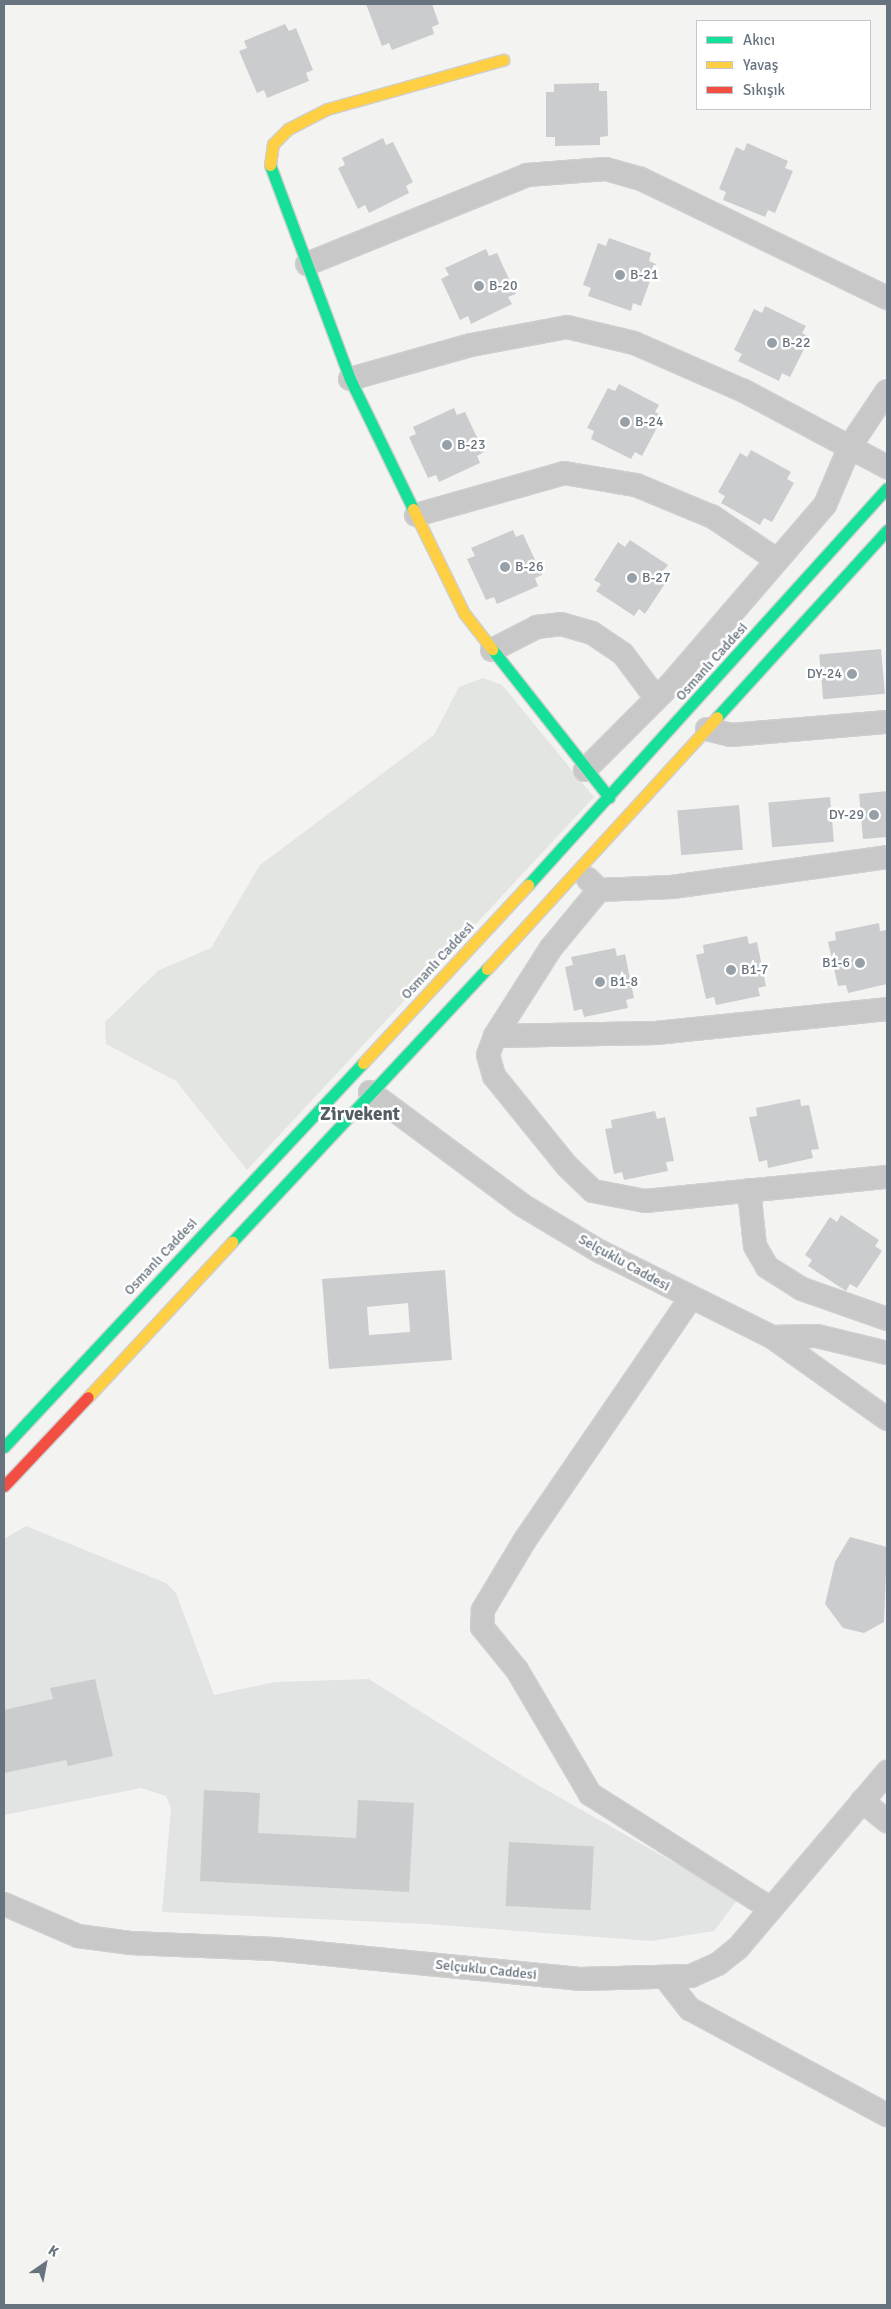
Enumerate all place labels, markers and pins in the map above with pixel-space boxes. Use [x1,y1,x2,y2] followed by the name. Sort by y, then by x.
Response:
[630,267,658,283] place label: B-21
[614,269,626,281] marker: B-21
[489,278,517,294] place label: B-20
[473,280,485,292] marker: B-20
[782,335,810,351] place label: B-22
[766,337,778,349] marker: B-22
[635,414,663,430] place label: B-24
[619,416,631,428] marker: B-24
[457,437,485,453] place label: B-23
[441,439,453,451] marker: B-23
[515,559,543,575] place label: B-26
[499,561,511,573] marker: B-26
[642,570,670,586] place label: B-27
[626,572,638,584] marker: B-27
[807,666,842,682] place label: DY-24
[846,668,858,680] marker: DY-24
[829,807,864,823] place label: DY-29
[868,809,880,821] marker: DY-29
[822,955,850,971] place label: B1-6
[854,957,866,969] marker: B1-6
[741,962,768,978] place label: B1-7
[725,964,737,976] marker: B1-7
[610,974,638,990] place label: B1-8
[594,976,606,988] marker: B1-8

